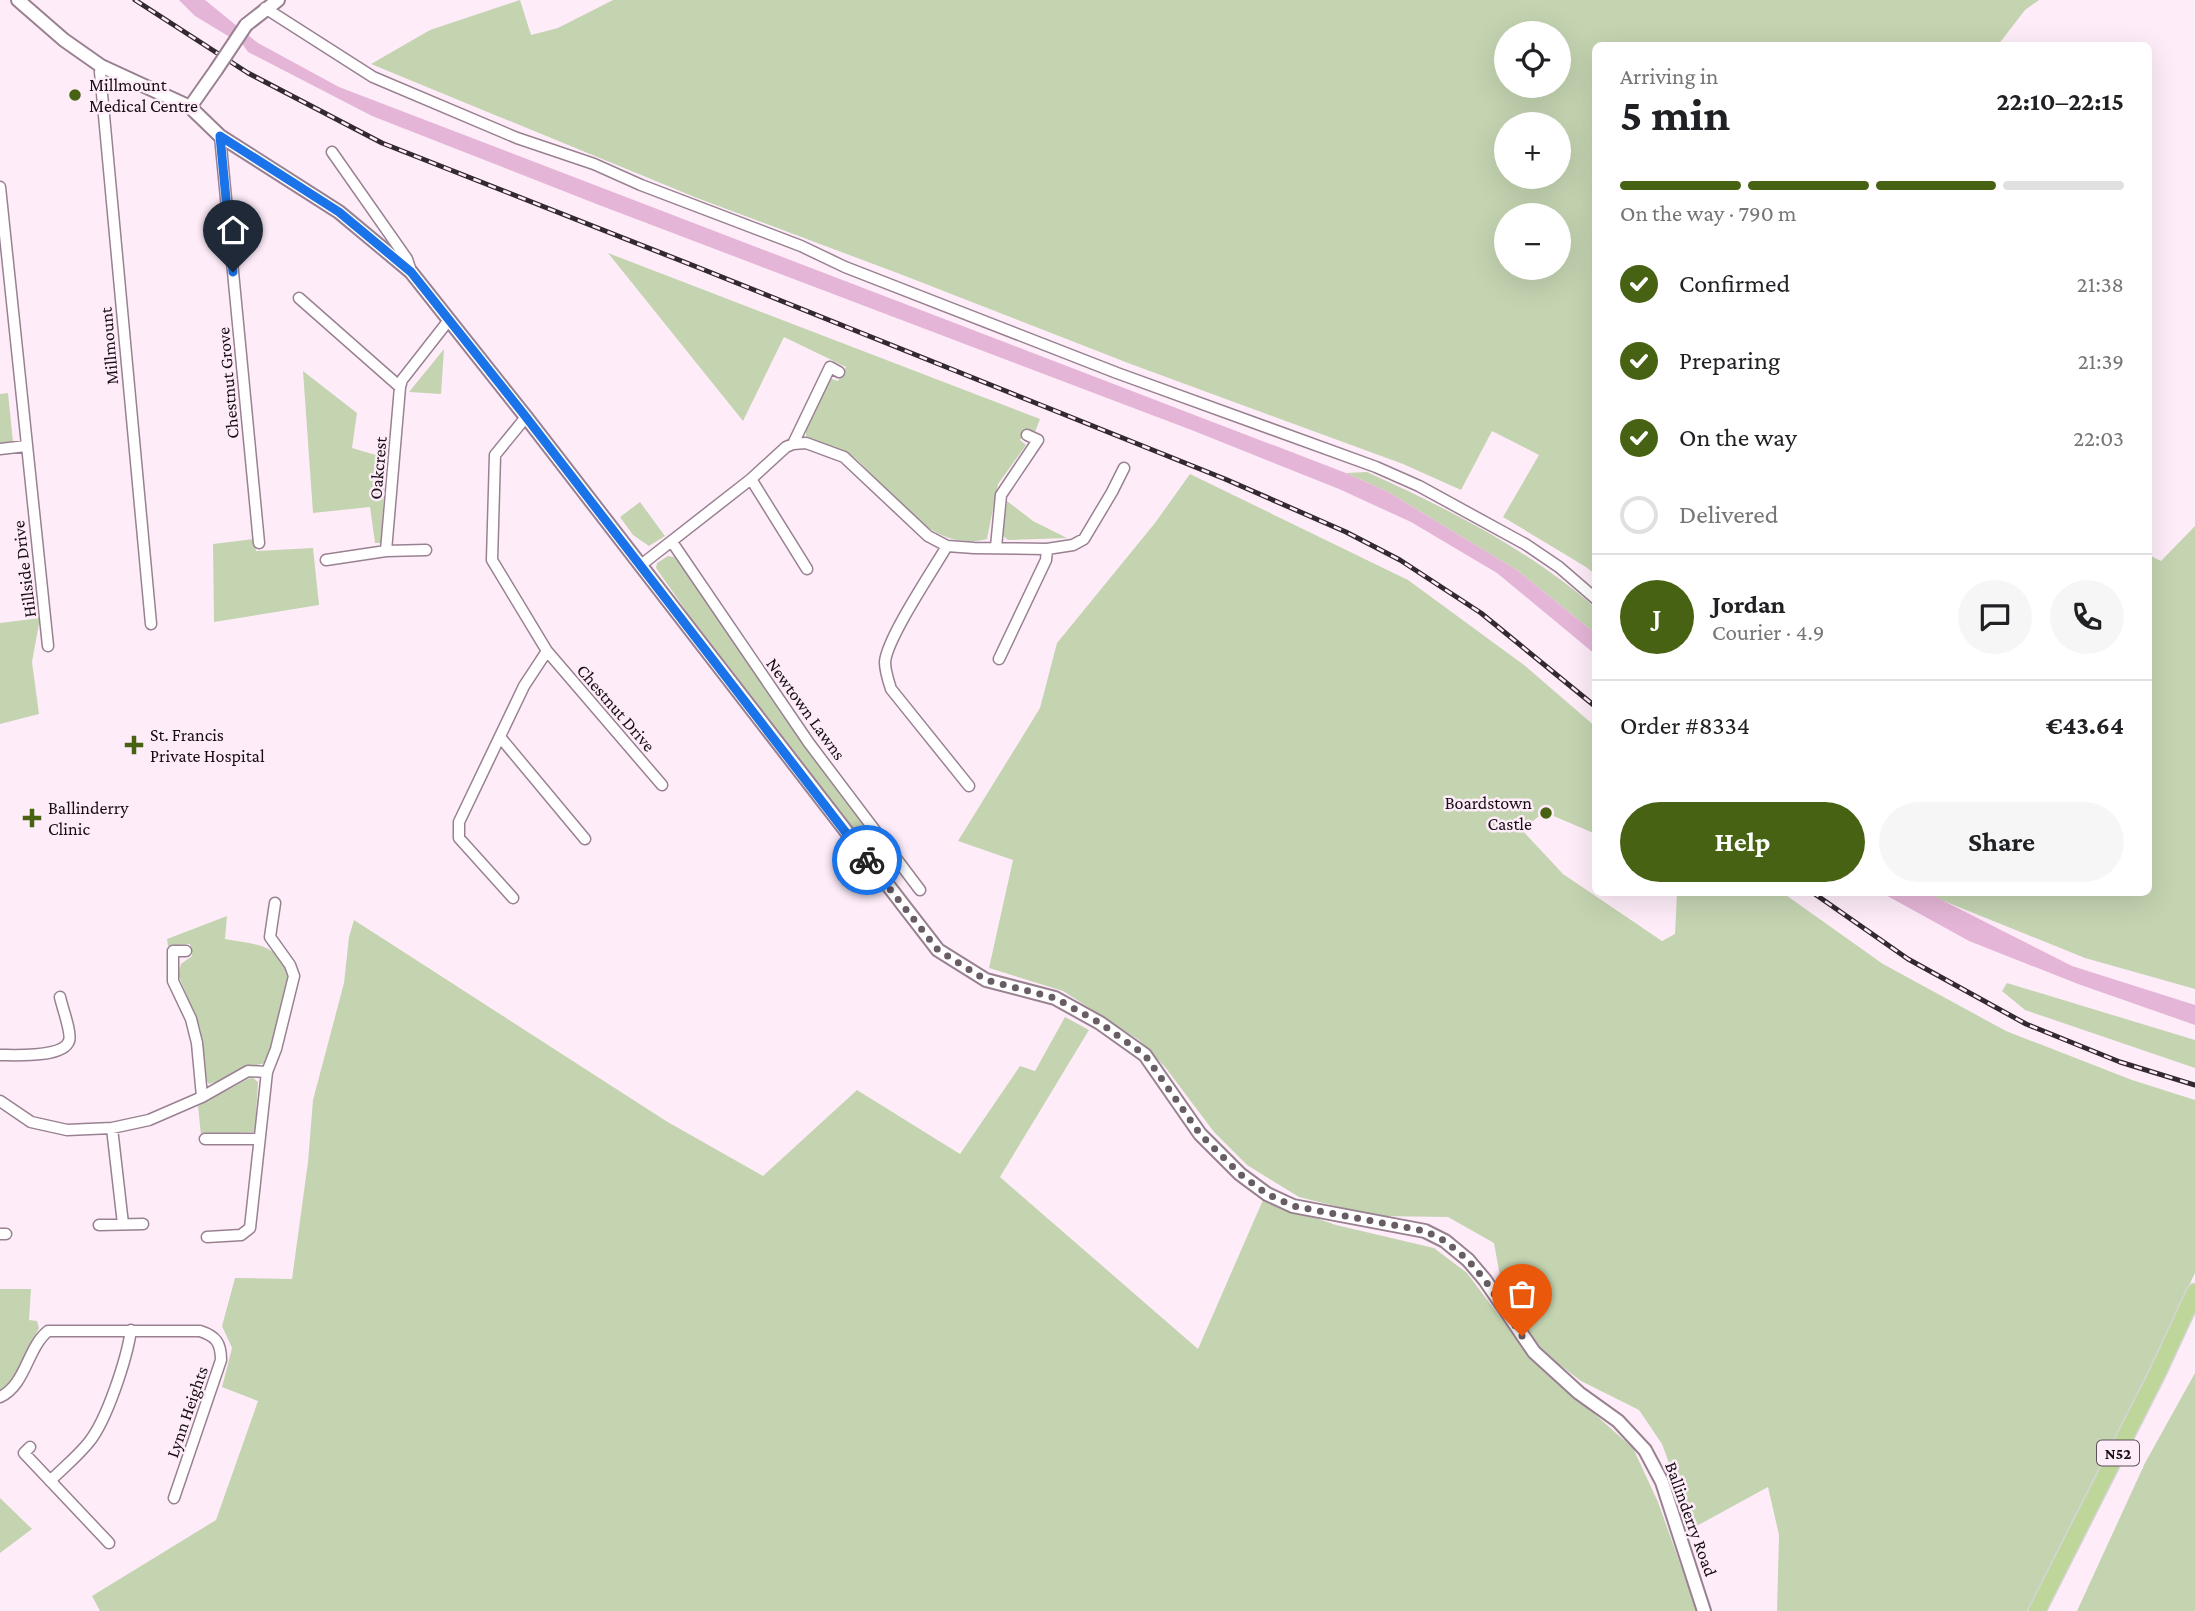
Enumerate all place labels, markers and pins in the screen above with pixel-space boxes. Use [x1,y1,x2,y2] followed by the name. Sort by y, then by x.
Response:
[89,75,198,116] place label: Millmount Medical Centre
[67,87,83,103] marker: Millmount Medical Centre
[203,200,263,272] pin
[150,725,265,766] place label: St. Francis Private Hospital
[124,735,144,755] marker: St. Francis Private Hospital
[1445,793,1532,834] place label: Boardstown Castle
[48,798,129,839] place label: Ballinderry Clinic
[1538,805,1554,821] marker: Boardstown Castle
[22,808,42,828] marker: Ballinderry Clinic
[1492,1264,1552,1336] pin

